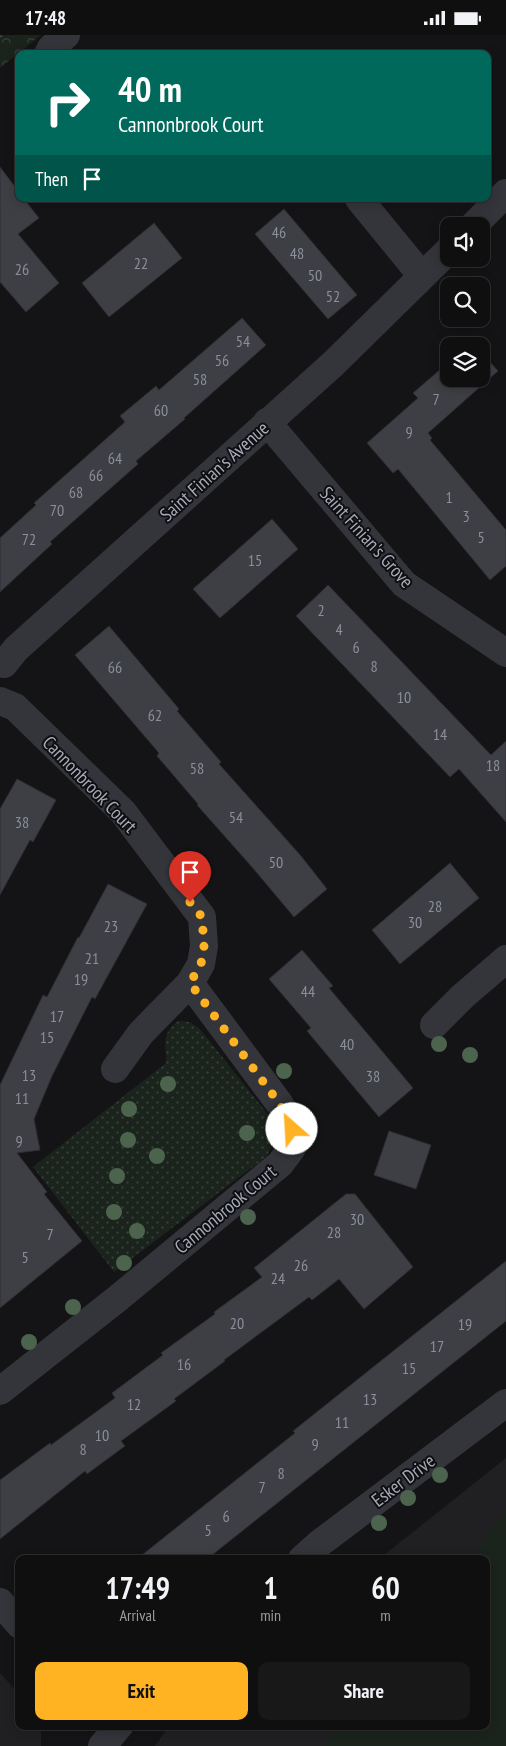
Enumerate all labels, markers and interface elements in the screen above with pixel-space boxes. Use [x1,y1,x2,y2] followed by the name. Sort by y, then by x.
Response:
[25,6,66,30] text: 17:48
[118,66,182,112] text: 40 m
[35,70,100,135] icon: right
[118,110,263,138] text: Cannonbrook Court
[78,165,106,193] icon: arrive
[35,167,68,191] text: Then
[440,217,490,387] map controls
[440,217,490,267] button: sound
[272,222,286,242] house number: 46
[290,243,304,263] house number: 48
[134,253,148,273] house number: 22
[15,259,29,279] house number: 26
[308,265,322,285] house number: 50
[440,277,490,327] button: search
[326,286,340,306] house number: 52
[236,331,250,351] house number: 54
[440,337,490,387] button: layers
[215,350,229,370] house number: 56
[193,369,207,389] house number: 58
[432,389,440,409] house number: 7
[154,400,168,420] house number: 60
[155,416,274,526] street label: Saint Finian's Avenue
[405,422,413,442] house number: 9
[108,448,122,468] house number: 64
[89,465,103,485] house number: 66
[315,481,419,593] street label: Saint Finian's Grove
[69,482,83,502] house number: 68
[445,487,453,507] house number: 1
[50,500,64,520] house number: 70
[462,506,470,526] house number: 3
[477,527,485,547] house number: 5
[22,529,36,549] house number: 72
[248,550,262,570] house number: 15
[317,600,325,620] house number: 2
[335,619,343,639] house number: 4
[352,637,360,657] house number: 6
[370,656,378,676] house number: 8
[108,657,122,677] house number: 66
[397,687,411,707] house number: 10
[148,705,162,725] house number: 62
[433,724,447,744] house number: 14
[38,730,143,838] street label: Cannonbrook Court
[486,755,500,775] house number: 18
[190,758,204,778] house number: 58
[229,807,243,827] house number: 54
[15,812,29,832] house number: 38
[169,851,211,902] pin
[269,852,283,872] house number: 50
[176,858,204,886] icon: arrive
[428,896,442,916] house number: 28
[408,912,422,932] house number: 30
[104,916,118,936] house number: 23
[85,948,99,968] house number: 21
[74,969,88,989] house number: 19
[301,981,315,1001] house number: 44
[50,1006,64,1026] house number: 17
[40,1027,54,1047] house number: 15
[340,1034,354,1054] house number: 40
[22,1065,36,1085] house number: 13
[366,1066,380,1086] house number: 38
[15,1088,29,1108] house number: 11
[265,1102,317,1154] position arrow
[15,1131,23,1151] house number: 9
[169,1159,281,1259] street label: Cannonbrook Court
[350,1209,364,1229] house number: 30
[327,1222,341,1242] house number: 28
[46,1224,54,1244] house number: 7
[21,1247,29,1267] house number: 5
[294,1255,308,1275] house number: 26
[271,1268,285,1288] house number: 24
[230,1313,244,1333] house number: 20
[458,1314,472,1334] house number: 19
[430,1336,444,1356] house number: 17
[177,1354,191,1374] house number: 16
[402,1358,416,1378] house number: 15
[363,1389,377,1409] house number: 13
[127,1394,141,1414] house number: 12
[335,1412,349,1432] house number: 11
[95,1425,109,1445] house number: 10
[311,1434,319,1454] house number: 9
[79,1439,87,1459] house number: 8
[366,1448,440,1512] street label: Esker Drive
[277,1463,285,1483] house number: 8
[258,1477,266,1497] house number: 7
[222,1506,230,1526] house number: 6
[204,1520,212,1540] house number: 5
[105,1568,170,1607] text: 17:49
[263,1568,278,1607] text: 1
[371,1568,400,1607] text: 60
[119,1605,156,1625] text: Arrival
[260,1605,281,1625] text: min
[380,1605,391,1625] text: m
[35,1662,248,1720] button: Exit
[258,1662,470,1720] button: Share

